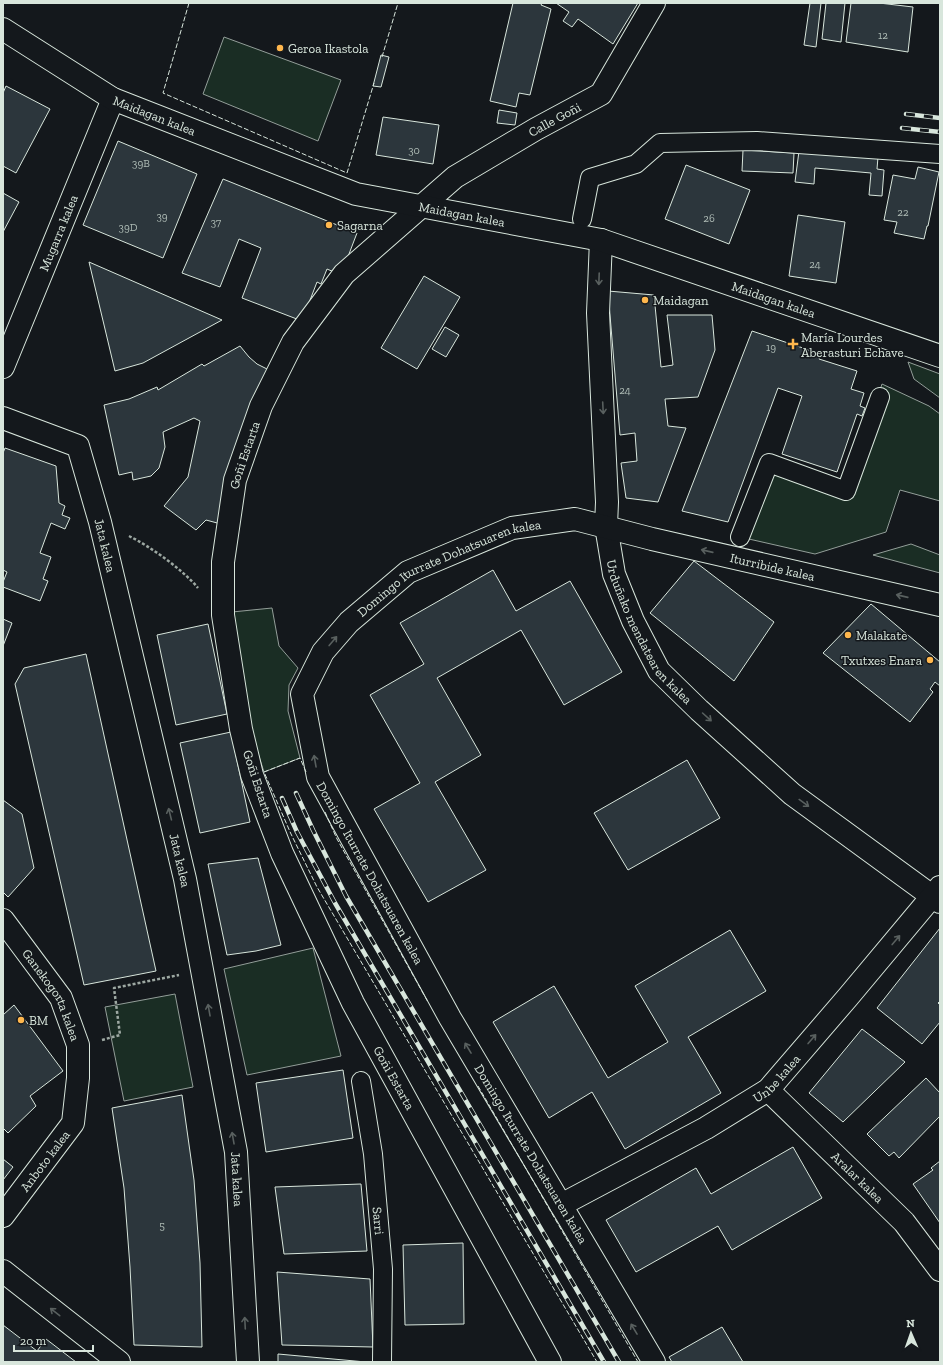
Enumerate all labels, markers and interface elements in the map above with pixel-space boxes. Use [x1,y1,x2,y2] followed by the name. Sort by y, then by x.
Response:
[878,29,888,42] house number: 12
[288,41,369,56] place label: Geroa Ikastola
[275,43,285,53] marker: Geroa Ikastola
[111,92,199,138] street label: Maidagan kalea
[525,99,584,139] street label: Calle Goñi
[408,144,420,157] house number: 30
[132,157,150,170] house number: 39B
[36,192,81,273] street label: Mugarra kalea
[418,198,507,229] street label: Maidagan kalea
[897,206,909,219] house number: 22
[156,210,168,223] house number: 39
[703,212,715,225] house number: 26
[211,216,221,229] house number: 37
[337,218,384,233] place label: Sagarna
[324,220,334,230] marker: Sagarna
[119,221,138,234] house number: 39D
[809,258,821,271] house number: 24
[596,272,603,285] one-way arrow
[730,278,818,321] street label: Maidagan kalea
[653,293,709,308] place label: Maidagan
[640,295,650,305] marker: Maidagan
[801,330,904,360] place label: María Lourdes Aberasturi Echave
[788,339,798,349] marker: María Lourdes Aberasturi Echave
[766,341,776,354] house number: 19
[619,384,631,397] house number: 24
[599,401,606,414] one-way arrow
[226,419,263,490] street label: Goñi Estarta
[92,516,119,574] street label: Jata kalea
[354,516,543,619] street label: Domingo Iturrate Dohatsuaren kalea
[701,547,714,555] one-way arrow
[729,550,817,584] street label: Iturribide kalea
[604,558,696,707] street label: Urduñako mendatearen kalea
[896,591,909,599] one-way arrow
[856,628,907,643] place label: Malakate
[843,630,853,640] marker: Malakate
[328,636,337,646] one-way arrow
[841,653,923,668] place label: Txutxes Enara
[925,655,935,665] marker: Txutxes Enara
[702,713,712,722] one-way arrow
[240,748,276,821] street label: Goñi Estarta
[311,755,319,768] one-way arrow
[313,779,427,968] street label: Domingo Iturrate Dohatsuaren kalea
[799,799,810,807] one-way arrow
[165,808,173,821] one-way arrow
[167,832,194,889] street label: Jata kalea
[891,935,900,945] one-way arrow
[20,946,84,1044] street label: Ganekogorta kalea
[205,1004,213,1017] one-way arrow
[29,1013,48,1028] place label: BM
[16,1015,26,1025] marker: BM
[807,1035,816,1045] one-way arrow
[463,1042,471,1054] one-way arrow
[370,1043,418,1113] street label: Goñi Estarta
[750,1051,803,1105] street label: Unbe kalea
[471,1062,591,1247] street label: Domingo Iturrate Dohatsuaren kalea
[17,1127,73,1195] street label: Anboto kalea
[229,1131,237,1144] one-way arrow
[828,1148,888,1206] street label: Aralar kalea
[228,1151,247,1208] street label: Jata kalea
[370,1206,388,1236] street label: Sarri
[159,1219,165,1232] house number: 5
[49,1308,60,1316] one-way arrow
[891,1313,931,1353] north arrow
[242,1317,249,1330] one-way arrow
[906,1317,916,1330] text: N
[630,1323,638,1335] one-way arrow
[14,1327,93,1353] scale bar
[20,1334,47,1348] text: 20 m

